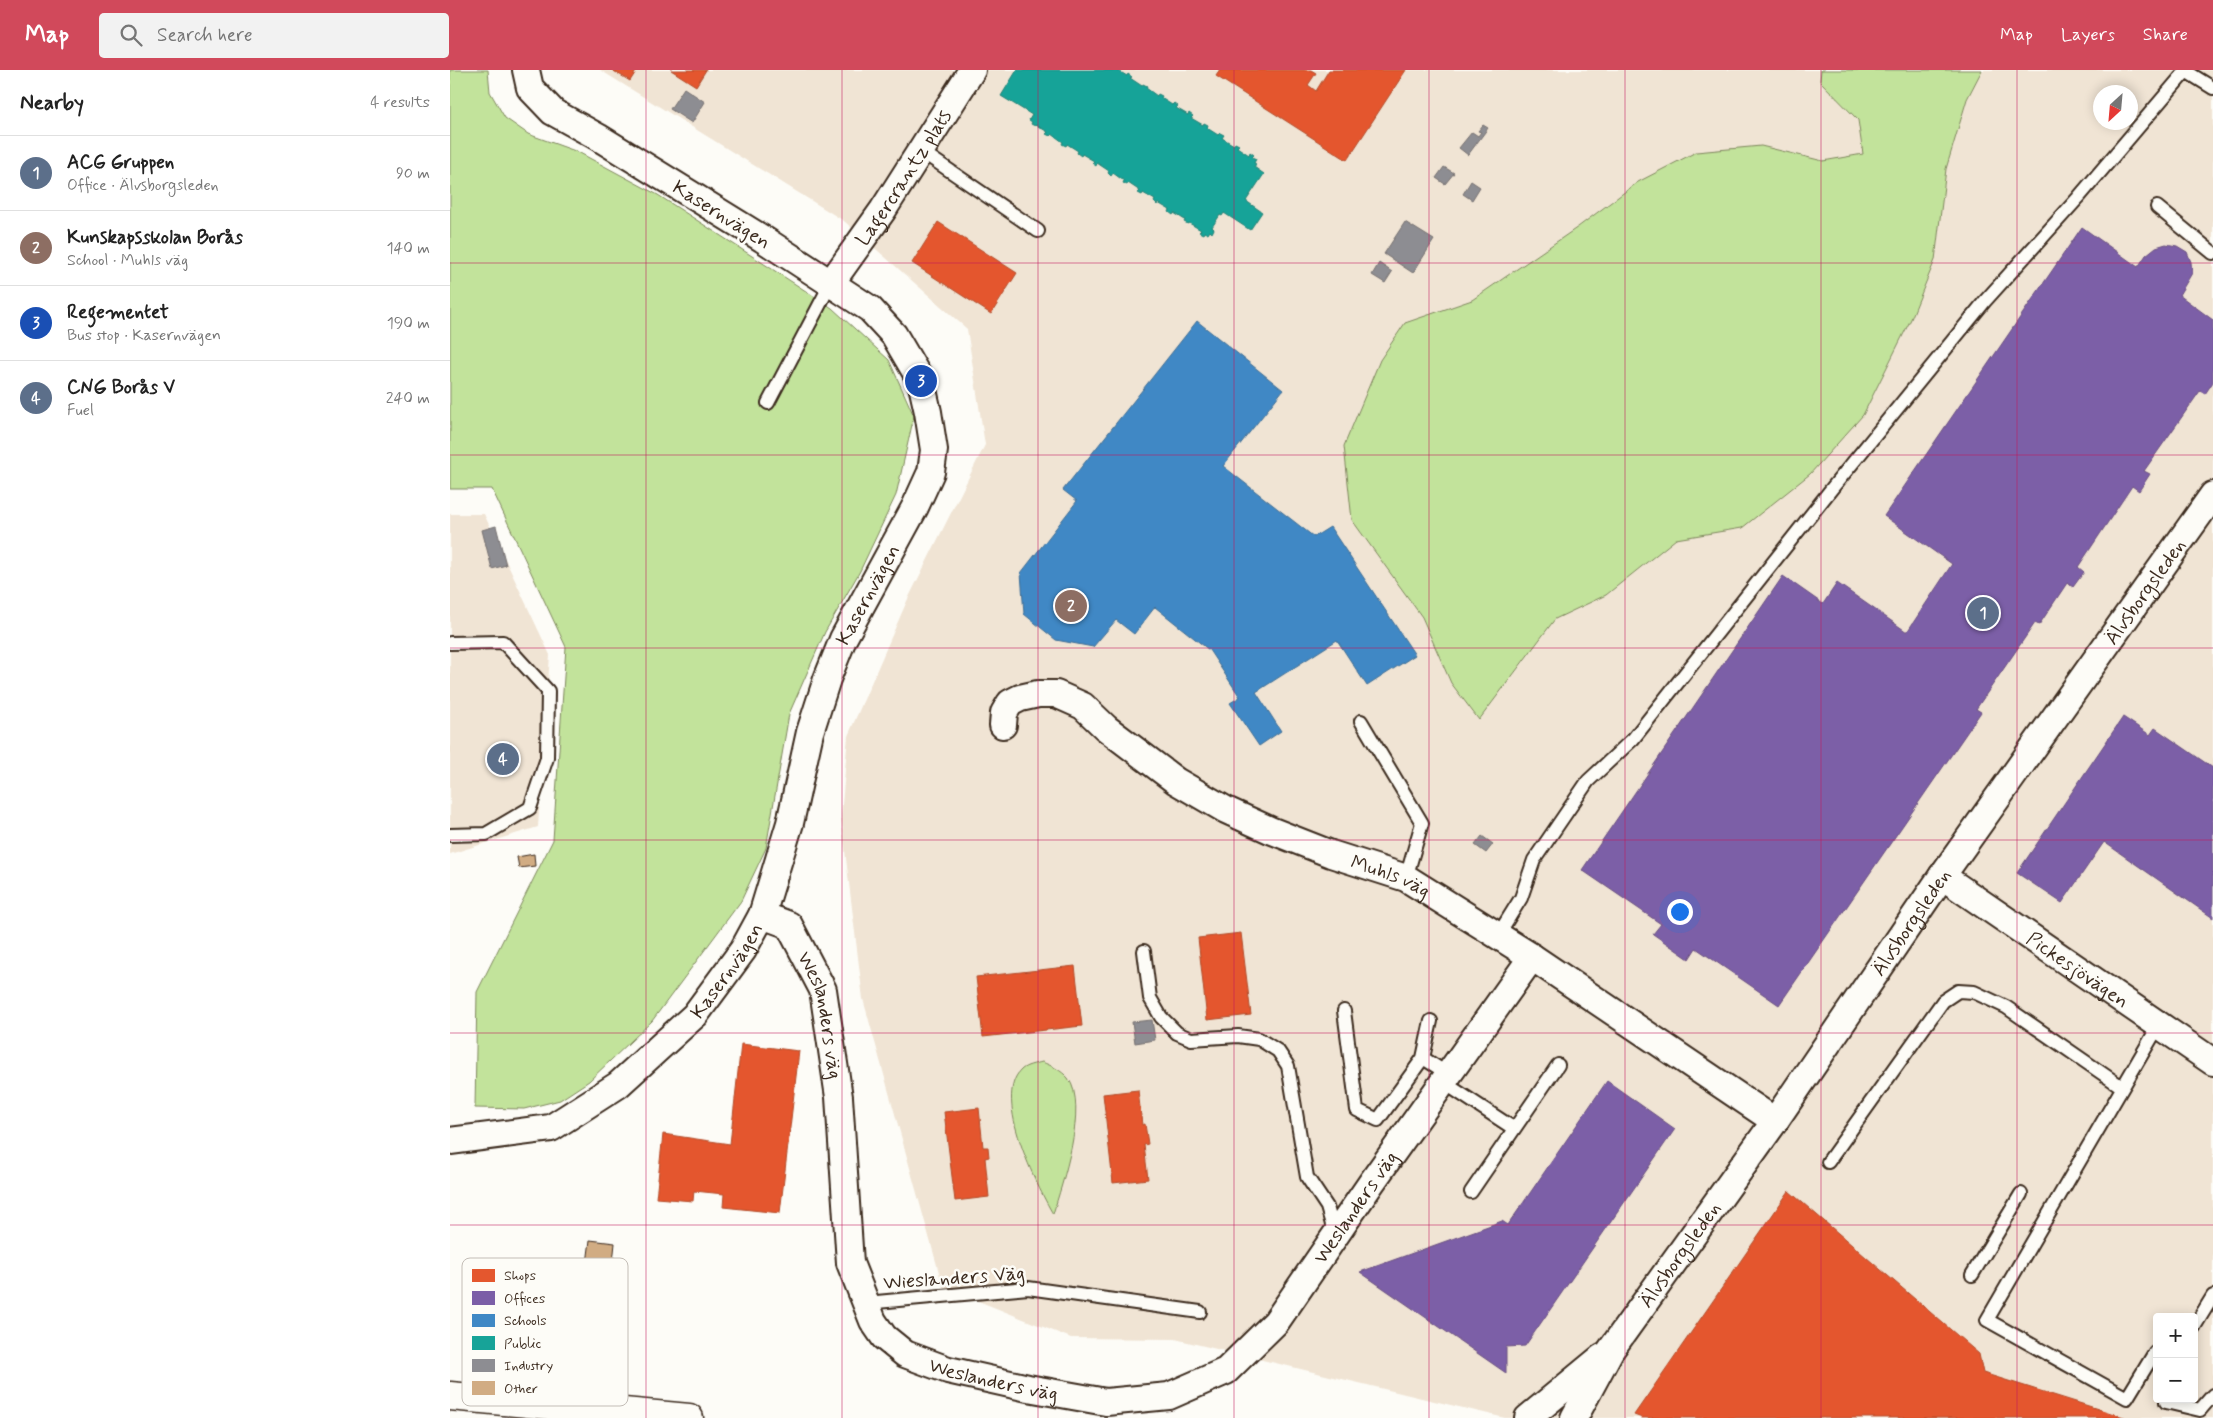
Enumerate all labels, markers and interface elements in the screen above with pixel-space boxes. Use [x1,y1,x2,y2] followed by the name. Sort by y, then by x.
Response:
[99,13,449,58] search box
[25,20,69,51] text: Map
[117,21,145,49] icon: search
[157,23,253,48] text: Search here
[2000,23,2033,47] text: Map
[2061,23,2115,47] text: Layers
[2143,23,2188,47] text: Share
[2093,85,2138,130] north arrow
[20,89,84,117] text: Nearby
[370,92,430,113] text: 4 results
[850,105,959,252] street label: Lagercrantz plats
[67,150,174,175] text: ACG Gruppen
[32,163,40,184] text: 1
[396,163,430,184] text: 90 m
[667,174,775,256] street label: Kasernvägen
[67,175,219,196] text: Office · Älvsborgsleden
[67,225,243,250] text: Kunskapsskolan Borås
[32,238,40,259] text: 2
[386,238,430,259] text: 140 m
[67,250,188,271] text: School · Muhls väg
[67,300,169,325] text: Regementet
[32,313,40,334] text: 3
[387,313,430,334] text: 190 m
[67,325,221,346] text: Bus stop · Kasernvägen
[905,362,937,400] pin: 3
[67,375,175,400] text: CNG Borås V
[31,388,41,409] text: 4
[386,388,430,409] text: 240 m
[67,400,94,421] text: Fuel
[2099,534,2193,651] street label: Älvsborgsleden
[830,540,907,650] street label: Kasernvägen
[1055,587,1087,625] pin: 2
[1967,594,1999,632] pin: 1
[487,740,519,778] pin: 4
[1347,849,1435,905] street label: Muhls väg
[1866,864,1958,982] street label: Älvsborgsleden
[1667,899,1693,925] your location
[685,919,770,1025] street label: Kasernvägen
[2021,926,2134,1015] street label: Pickesjövägen
[790,947,848,1081] street label: Weslanders väg
[1308,1146,1405,1269] street label: Weslanders väg
[1633,1197,1728,1314] street label: Älvsborgsleden
[462,1258,628,1406] legend
[882,1260,1026,1297] street label: Wieslanders Väg
[504,1267,536,1285] text: Shops
[504,1290,545,1308] text: Offices
[504,1312,547,1330] text: Schools
[2153,1313,2198,1403] map controls
[2153,1313,2198,1358] button: +
[504,1335,541,1353] text: Public
[925,1352,1060,1408] street label: Weslanders väg
[504,1357,553,1375] text: Industry
[2153,1358,2198,1403] button: −
[504,1380,538,1398] text: Other

